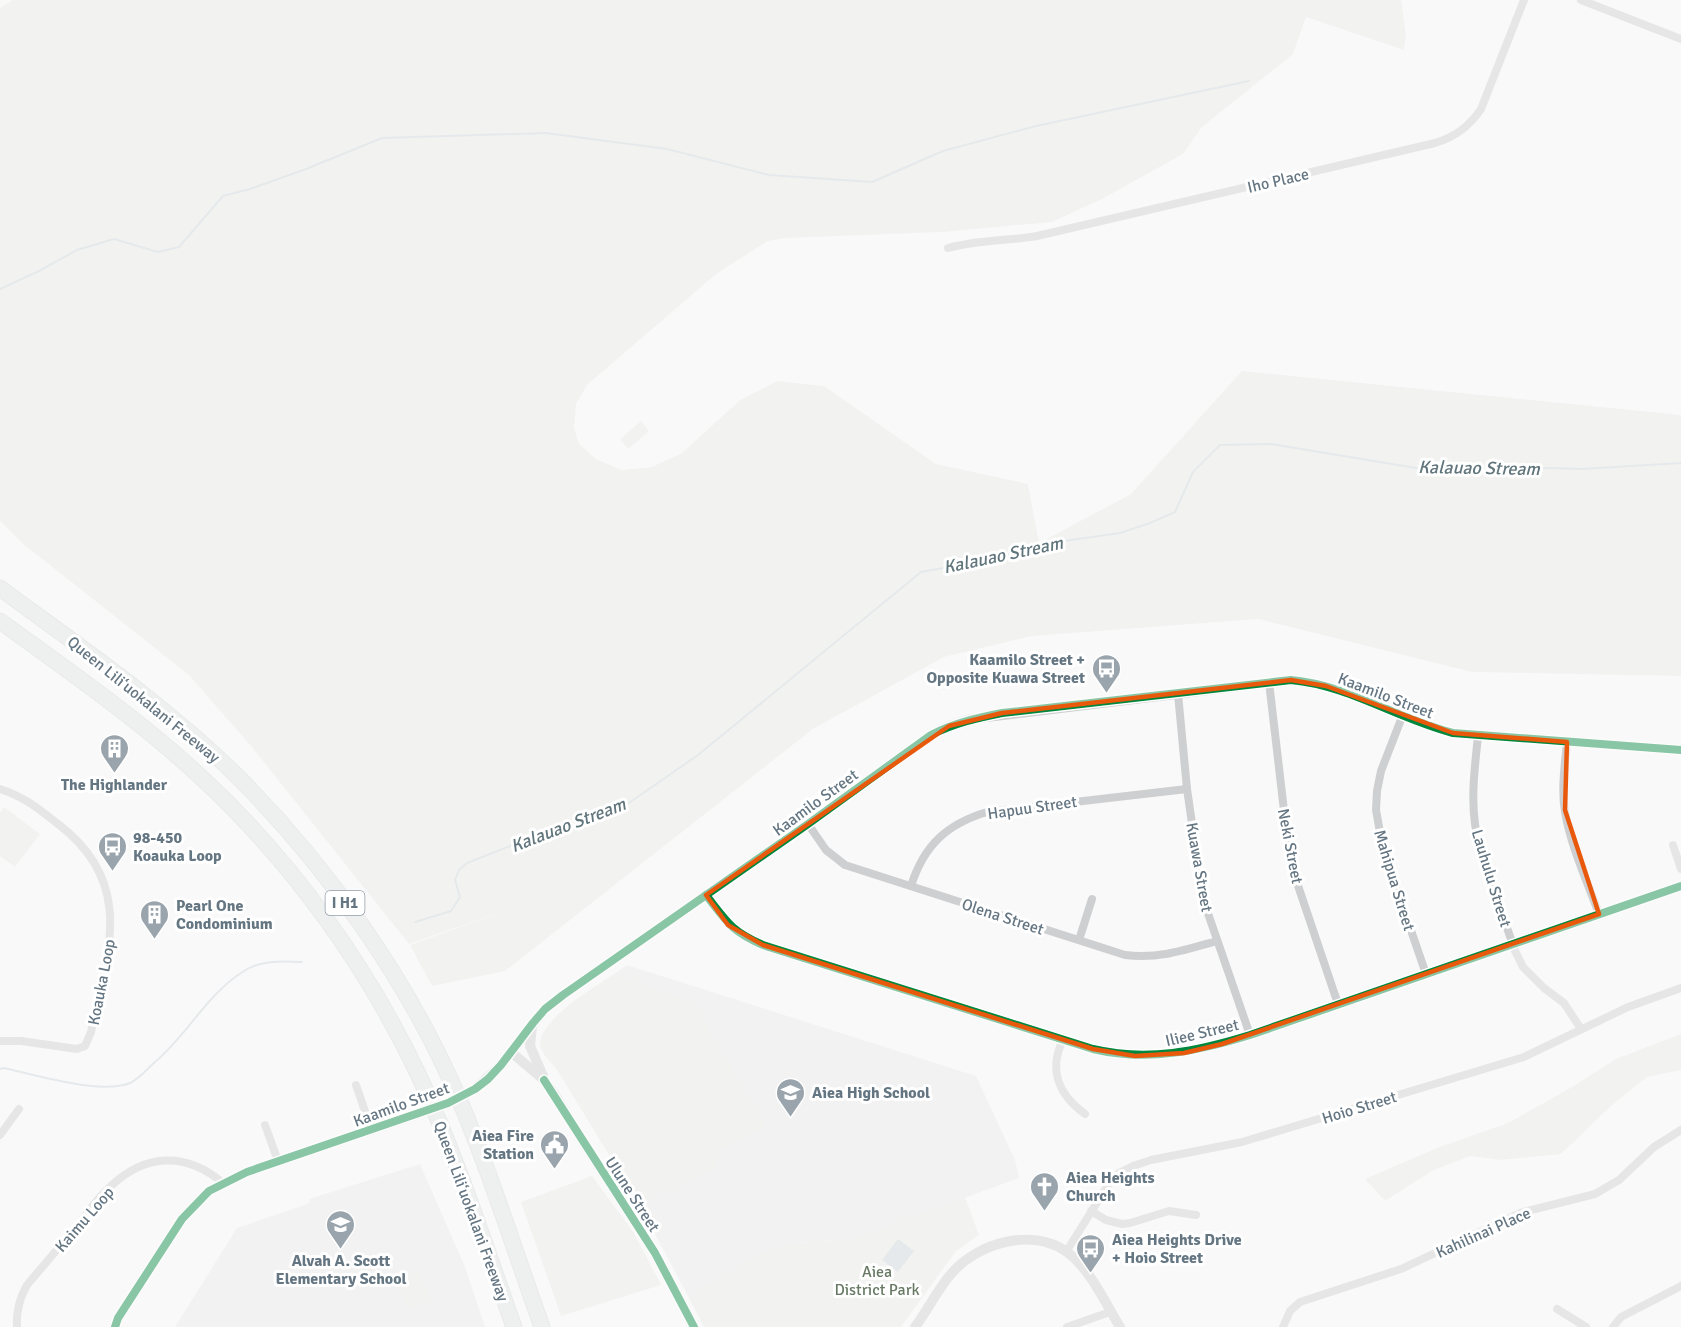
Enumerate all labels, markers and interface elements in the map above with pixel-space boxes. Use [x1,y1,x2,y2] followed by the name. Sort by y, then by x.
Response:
[1245,164,1311,198] street label: Iho Place
[1418,456,1541,480] water label: Kalauao Stream
[941,531,1065,578] water label: Kalauao Stream
[63,632,224,768] street label: Queen Liliʻuokalani Freeway
[926,650,1085,688] place label: Kaamilo Street + Opposite Kuawa Street
[1090,652,1122,694] bus stop icon: Kaamilo Street + Opposite Kuawa Street
[1335,669,1437,723] street label: Kaamilo Street
[98,732,130,774] building icon: The Highlander
[769,765,863,841] street label: Kaamilo Street
[61,775,168,795] place label: The Highlander
[986,792,1079,824] street label: Hapuu Street
[507,793,629,857] water label: Kalauao Stream
[1273,807,1307,886] street label: Neki Street
[1181,821,1217,914] street label: Kuawa Street
[1369,827,1419,934] street label: Mahipua Street
[1467,827,1515,930] street label: Lauhulu Street
[133,828,222,866] place label: 98-450 Koauka Loop
[96,830,128,872] bus stop icon: 98-450 Koauka Loop
[326,891,364,915] road number: I H1
[959,894,1047,940] street label: Olena Street
[176,896,273,934] place label: Pearl One Condominium
[139,898,171,940] building icon: Pearl One Condominium
[84,937,120,1027] street label: Koauka Loop
[1163,1015,1241,1051] street label: Iliee Street
[775,1076,807,1118] school or university icon: Aiea High School
[351,1078,453,1132] street label: Kaamilo Street
[812,1083,930,1103] place label: Aiea High School
[1320,1087,1399,1129] street label: Hoio Street
[429,1118,513,1305] street label: Queen Liliʻuokalani Freeway
[472,1126,534,1164] place label: Aiea Fire Station
[539,1128,571,1170] public building icon: Aiea Fire Station
[600,1153,664,1236] street label: Ulune Street
[1066,1168,1155,1206] place label: Aiea Heights Church
[1029,1170,1061,1212] church icon: Aiea Heights Church
[51,1183,119,1256] street label: Kaimu Loop
[1433,1203,1534,1263] street label: Kahilinai Place
[325,1208,357,1250] school or university icon: Alvah A. Scott Elementary School
[1112,1230,1242,1268] place label: Aiea Heights Drive + Hoio Street
[1075,1232,1107,1274] bus stop icon: Aiea Heights Drive + Hoio Street
[275,1251,407,1289] place label: Alvah A. Scott Elementary School
[834,1262,920,1300] park label: Aiea District Park

